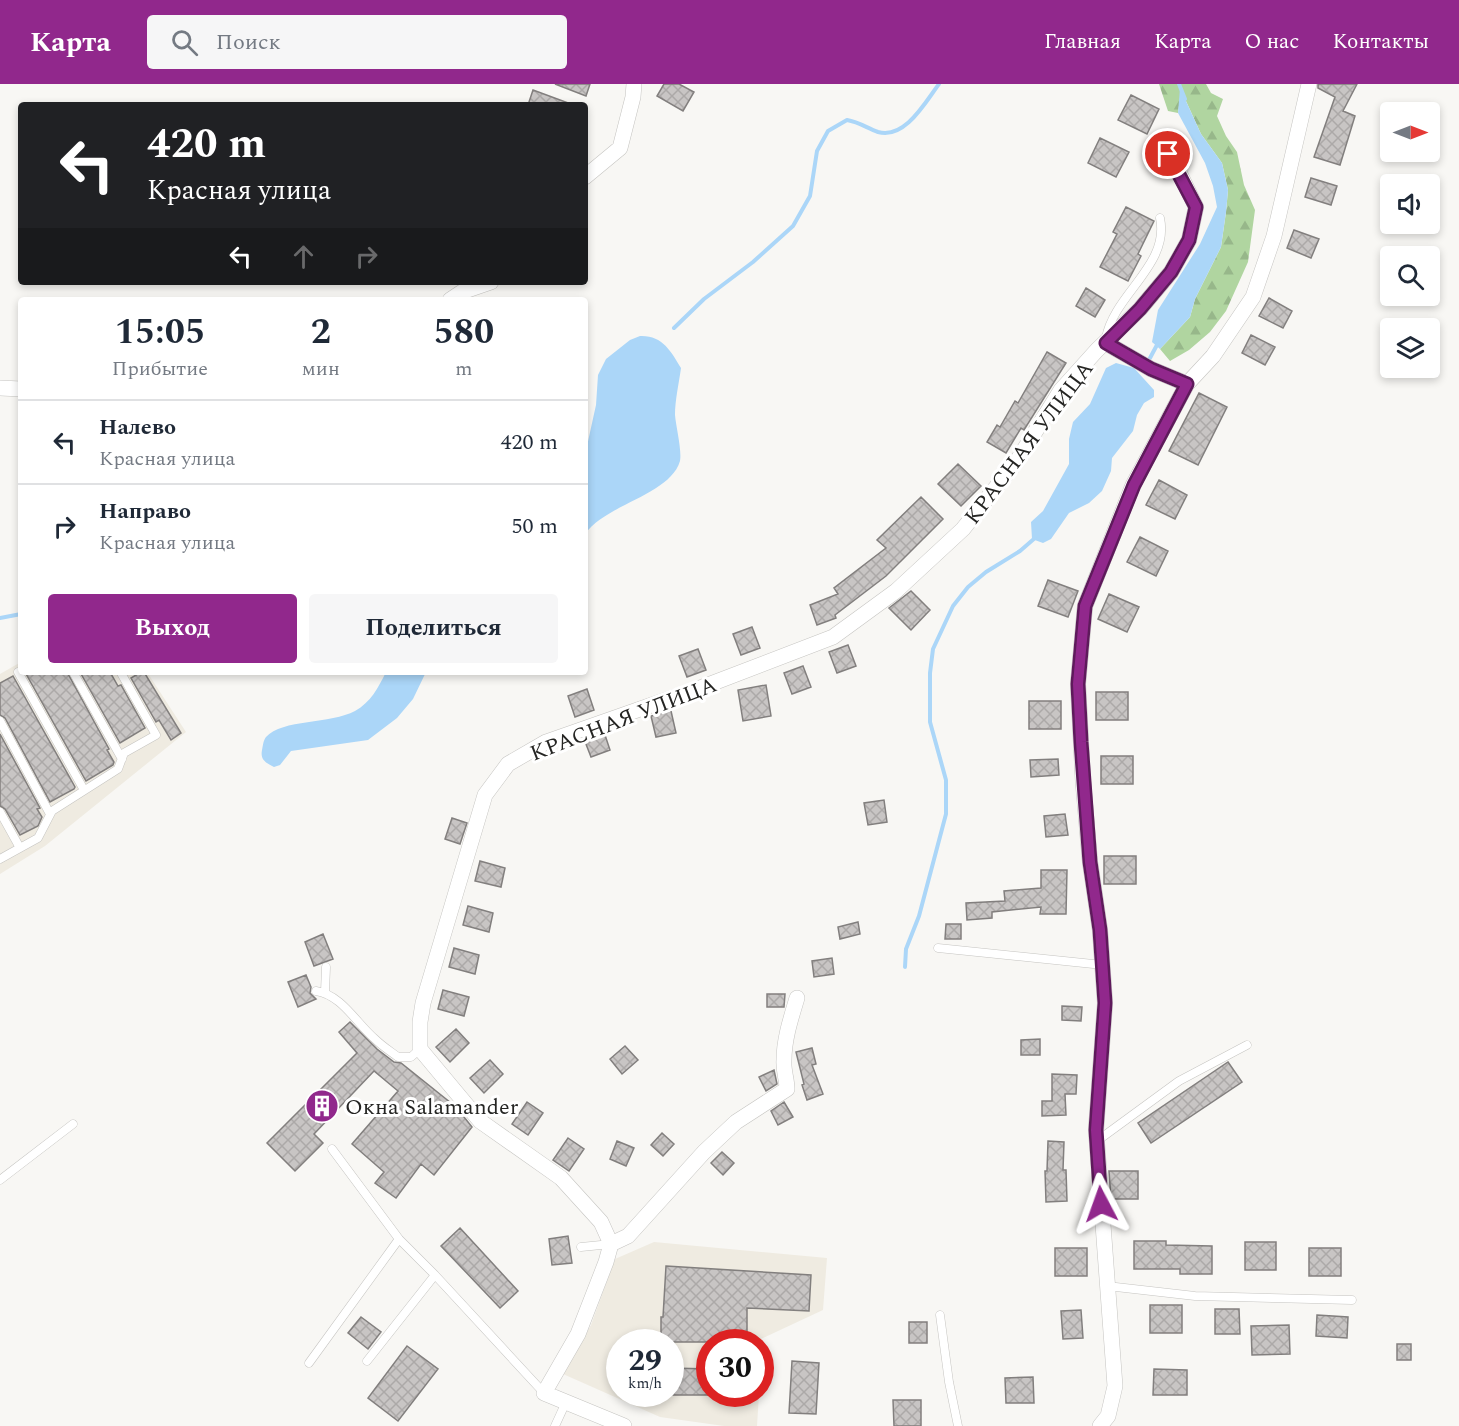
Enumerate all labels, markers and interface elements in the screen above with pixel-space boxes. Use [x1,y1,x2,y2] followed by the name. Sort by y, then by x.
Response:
[147,15,567,69] search box
[30,21,111,64] text: Карта
[168,26,201,59] icon: search
[216,26,281,59] text: Поиск
[1044,26,1121,58] text: Главная
[1154,26,1211,58] text: Карта
[1244,26,1299,58] text: О нас
[1332,26,1429,58] text: Контакты
[1380,102,1440,162] north arrow
[1380,102,1440,378] map controls
[147,113,266,176] text: 420 m
[48,126,126,204] icon: left
[1142,128,1193,179] pin
[1151,137,1184,170] icon: arrive
[147,170,331,212] text: Красная улица
[1380,174,1440,234] button: sound
[224,240,257,273] icon: left
[287,240,320,273] icon: ahead
[350,240,383,273] icon: right
[1380,246,1440,306] button: search
[115,305,205,360] text: 15:05
[311,305,331,360] text: 2
[434,305,494,360] text: 580
[1380,318,1440,378] button: layers
[112,354,208,384] text: Прибытие
[302,354,340,384] text: мин
[455,354,472,384] text: m
[957,354,1102,532] street label: КРАСНАЯ УЛИЦА
[99,411,176,444] text: Налево
[48,426,81,459] icon: left
[501,426,558,459] text: 420 m
[99,444,235,474] text: Красная улица
[99,495,191,528] text: Направо
[48,510,81,543] icon: right
[512,510,558,543] text: 50 m
[99,528,235,558] text: Красная улица
[48,594,297,663] button: Выход
[309,594,558,663] button: Поделиться
[525,669,722,770] street label: КРАСНАЯ УЛИЦА
[304,1088,340,1124] building icon: Окна Salamander
[345,1091,519,1124] place label: Окна Salamander
[1069,1172,1133,1236] position arrow
[696,1329,774,1407] speed limit sign: 30
[628,1338,662,1384] text: 29
[628,1372,662,1395] text: km/h

